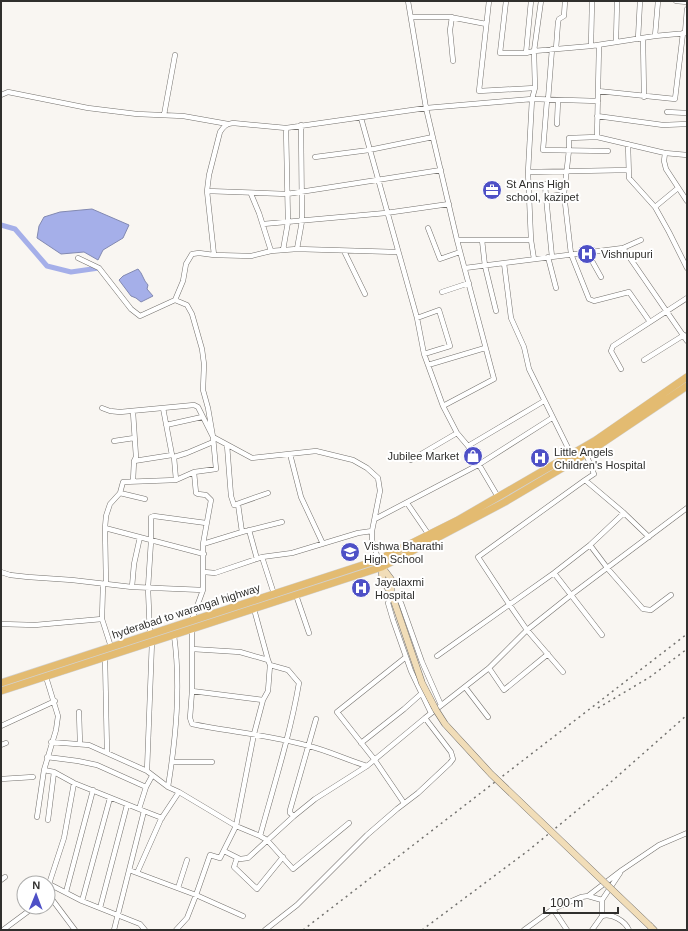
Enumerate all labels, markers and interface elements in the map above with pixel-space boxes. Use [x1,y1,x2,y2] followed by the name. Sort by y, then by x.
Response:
[506,178,579,203] place label: St Anns High school, kazipet
[481,179,503,201] office icon: St Anns High school, kazipet
[576,243,598,265] hospital icon: Vishnupuri
[601,248,653,260] place label: Vishnupuri
[462,445,484,467] shop icon: Jubilee Market
[554,446,645,471] place label: Little Angels Children's Hospital
[529,447,551,469] hospital icon: Little Angels Children's Hospital
[387,450,459,462] place label: Jubilee Market
[364,540,443,565] place label: Vishwa Bharathi High School
[339,541,361,563] school or university icon: Vishwa Bharathi High School
[375,576,424,601] place label: Jayalaxmi Hospital
[350,577,372,599] hospital icon: Jayalaxmi Hospital
[110,581,262,641] street label: hyderabad to warangal highway
[16,875,56,915] north arrow
[32,879,40,891] text: N
[544,889,618,915] scale bar
[550,896,583,910] text: 100 m

